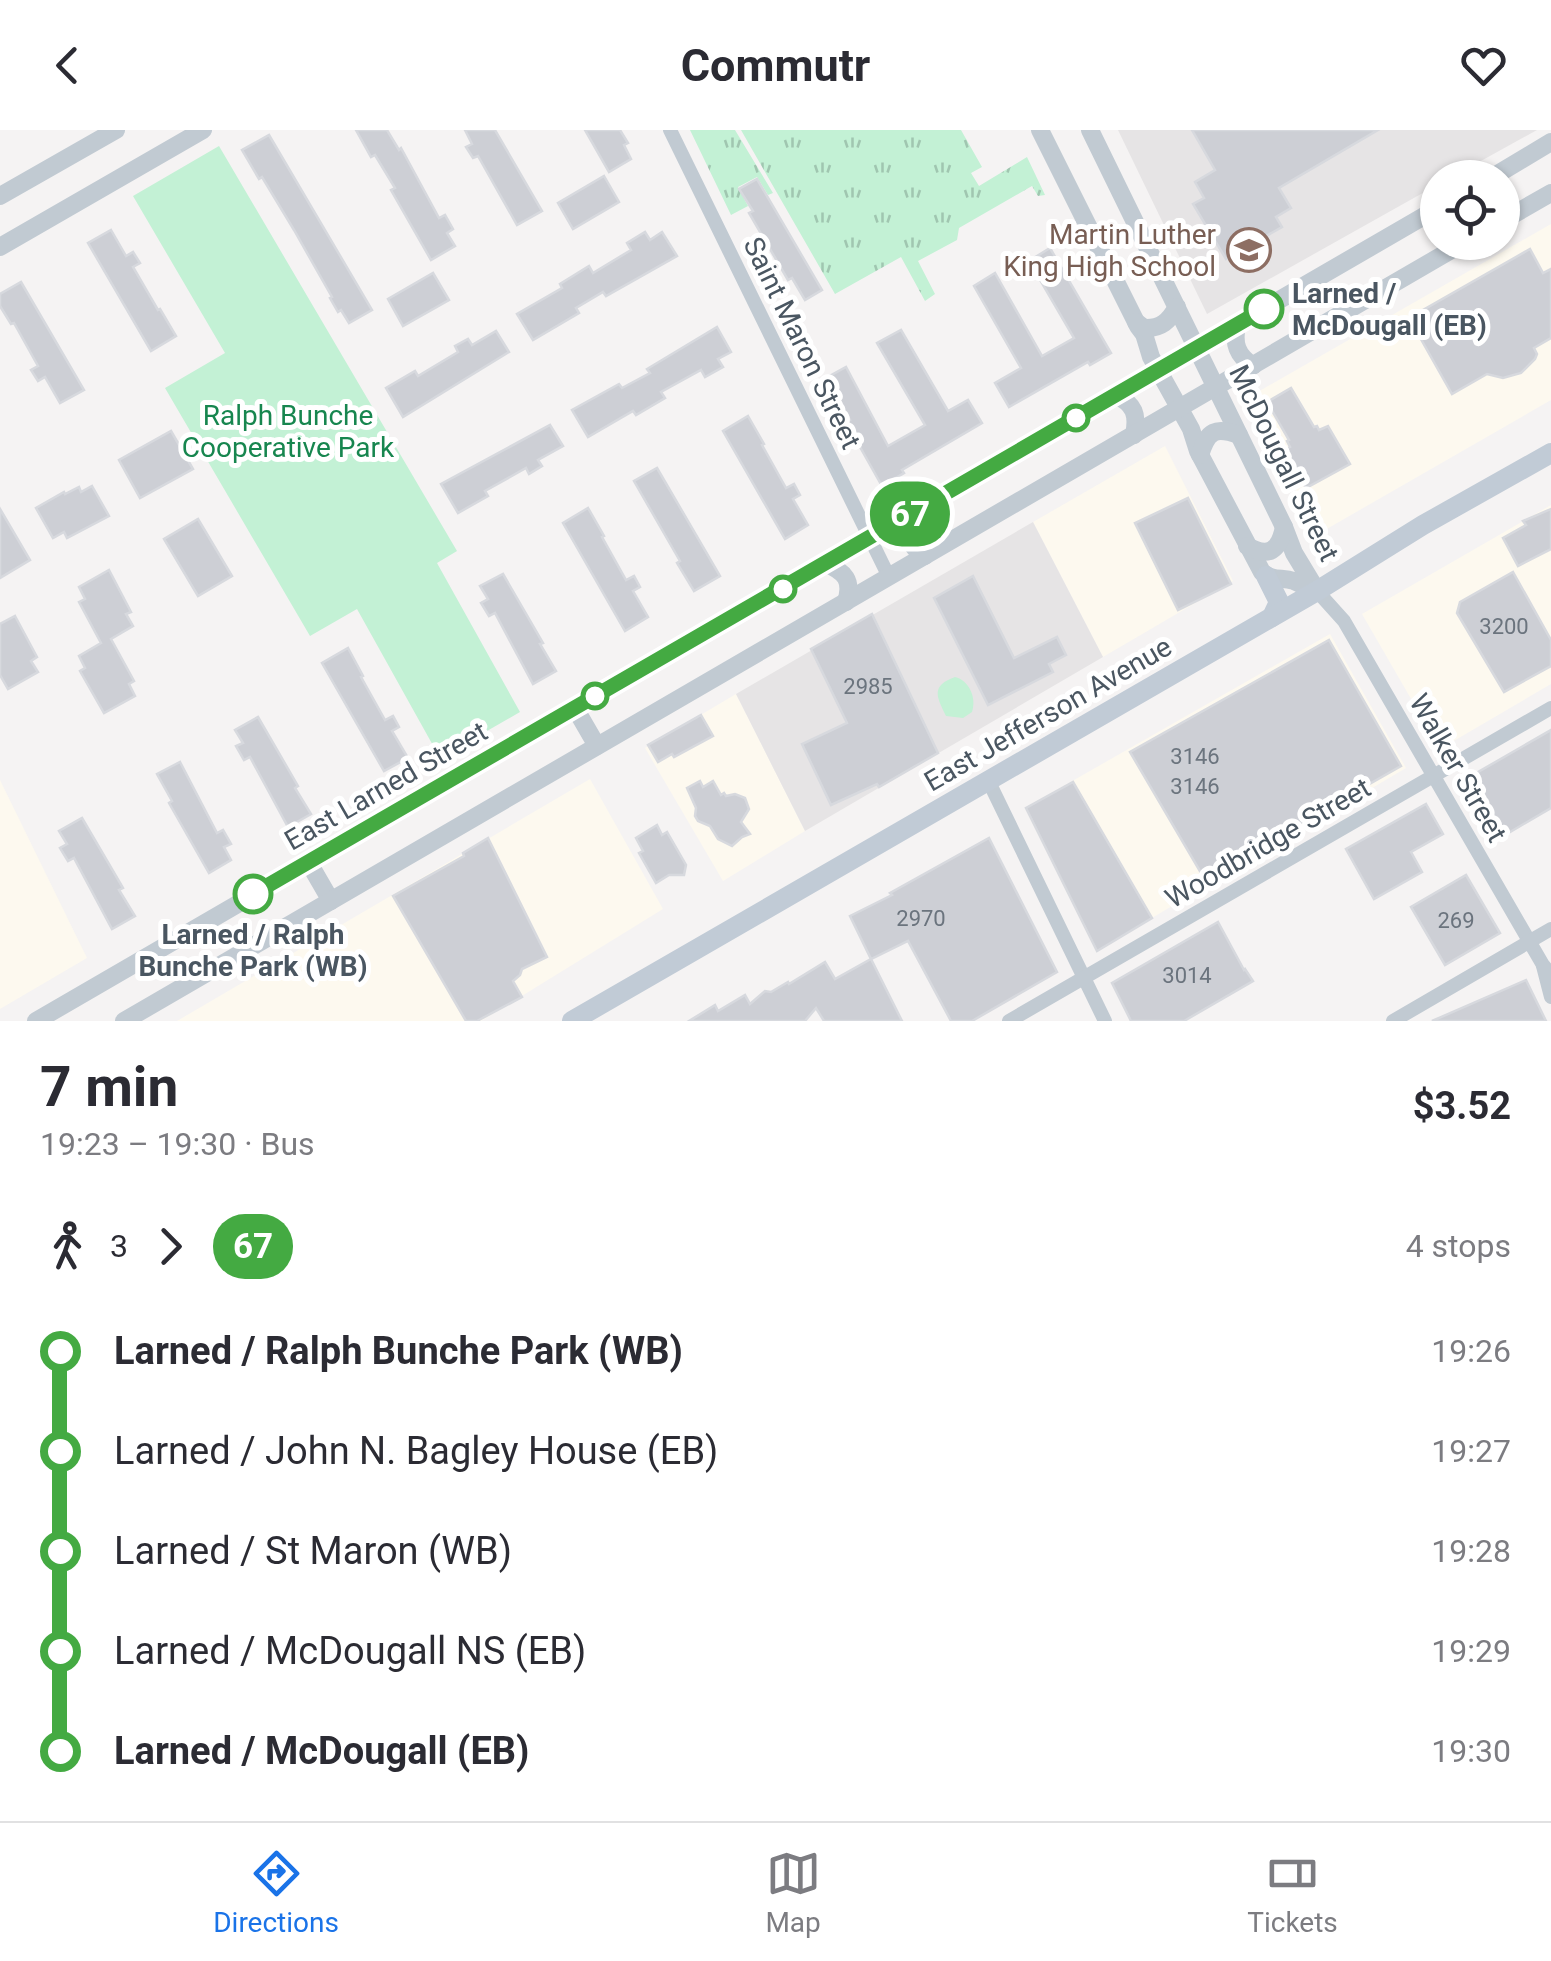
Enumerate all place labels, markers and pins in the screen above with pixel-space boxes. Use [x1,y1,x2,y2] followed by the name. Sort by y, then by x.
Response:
[1003,218,1217,283] place label: Martin Luther King High School
[1226,227,1272,273] school or university icon: Martin Luther King High School
[1292,277,1487,342] place label: Larned / McDougall (EB)
[1245,290,1283,328] marker: Larned / McDougall (EB)
[1063,405,1089,431] unlabelled marker
[770,576,796,602] unlabelled marker
[582,683,608,709] unlabelled marker
[234,875,272,913] marker: Larned / Ralph Bunche Park (WB)
[138,918,368,983] place label: Larned / Ralph Bunche Park (WB)

